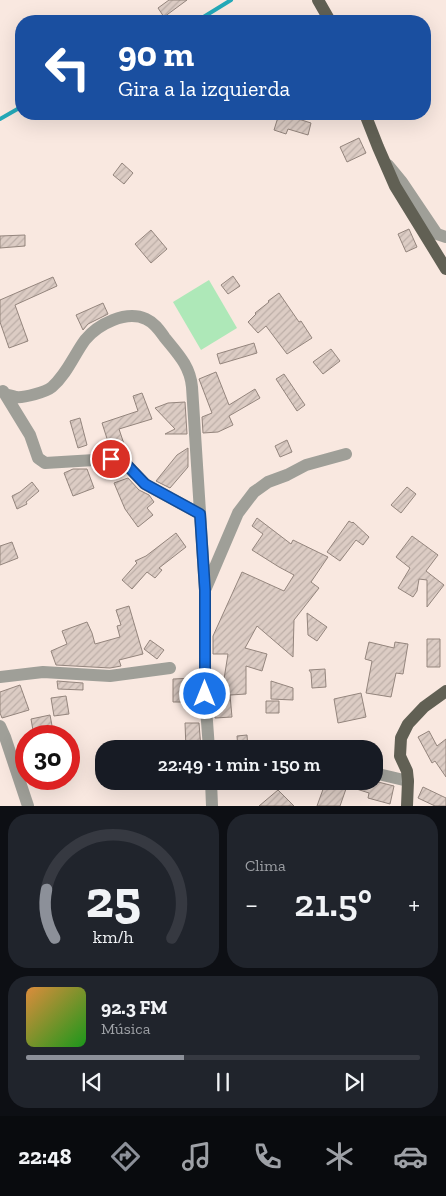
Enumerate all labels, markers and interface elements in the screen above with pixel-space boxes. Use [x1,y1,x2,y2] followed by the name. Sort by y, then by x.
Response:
[118,33,194,75] text: 90 m
[35,35,100,100] icon: left
[118,75,290,102] text: Gira a la izquierda
[90,438,132,480] pin
[97,445,125,473] icon: arrive
[178,667,230,719] position arrow
[15,725,80,790] speed limit sign: 30
[158,753,320,776] text: 22:49 · 1 min · 150 m
[245,856,286,875] text: Clima
[86,868,141,930] text: 25
[294,880,372,926] text: 21.5°
[245,888,258,921] text: −
[408,888,420,921] text: +
[93,926,134,948] text: km/h
[101,996,167,1019] text: 92.3 FM
[101,1019,150,1038] text: Música
[78,1068,106,1096] icon: previous
[209,1068,237,1096] icon: pause
[340,1068,368,1096] icon: next
[108,1139,143,1174] icon: directions
[179,1139,214,1174] icon: music
[250,1139,285,1174] icon: phone
[322,1139,357,1174] icon: climate
[393,1139,428,1174] icon: car
[18,1143,72,1170] text: 22:48

